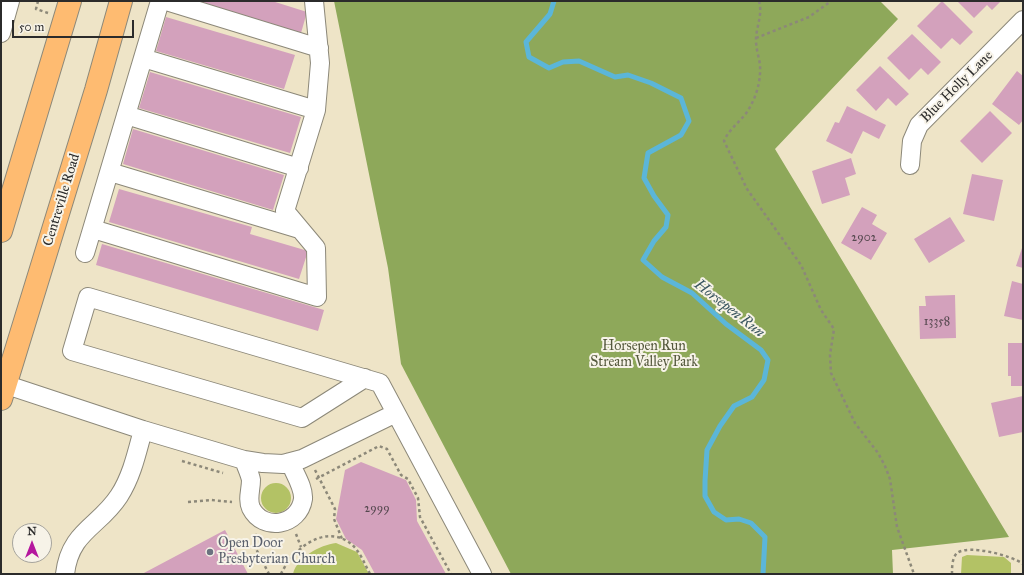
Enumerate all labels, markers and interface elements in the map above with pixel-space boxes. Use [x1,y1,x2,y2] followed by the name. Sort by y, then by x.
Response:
[14,12,136,38] scale bar
[19,20,44,34] text: 50 m
[918,48,996,126] street label: Blue Holly Lane
[40,152,84,248] street label: Centreville Road
[851,231,877,245] house number: 2902
[690,276,768,342] water label: Horsepen Run
[924,315,950,329] house number: 13358
[590,339,698,372] park label: Horsepen Run Stream Valley Park
[364,502,390,516] house number: 2999
[12,523,52,563] north arrow
[27,525,37,538] text: N
[218,536,335,568] place label: Open Door Presbyterian Church
[205,547,215,557] marker: Open Door Presbyterian Church

